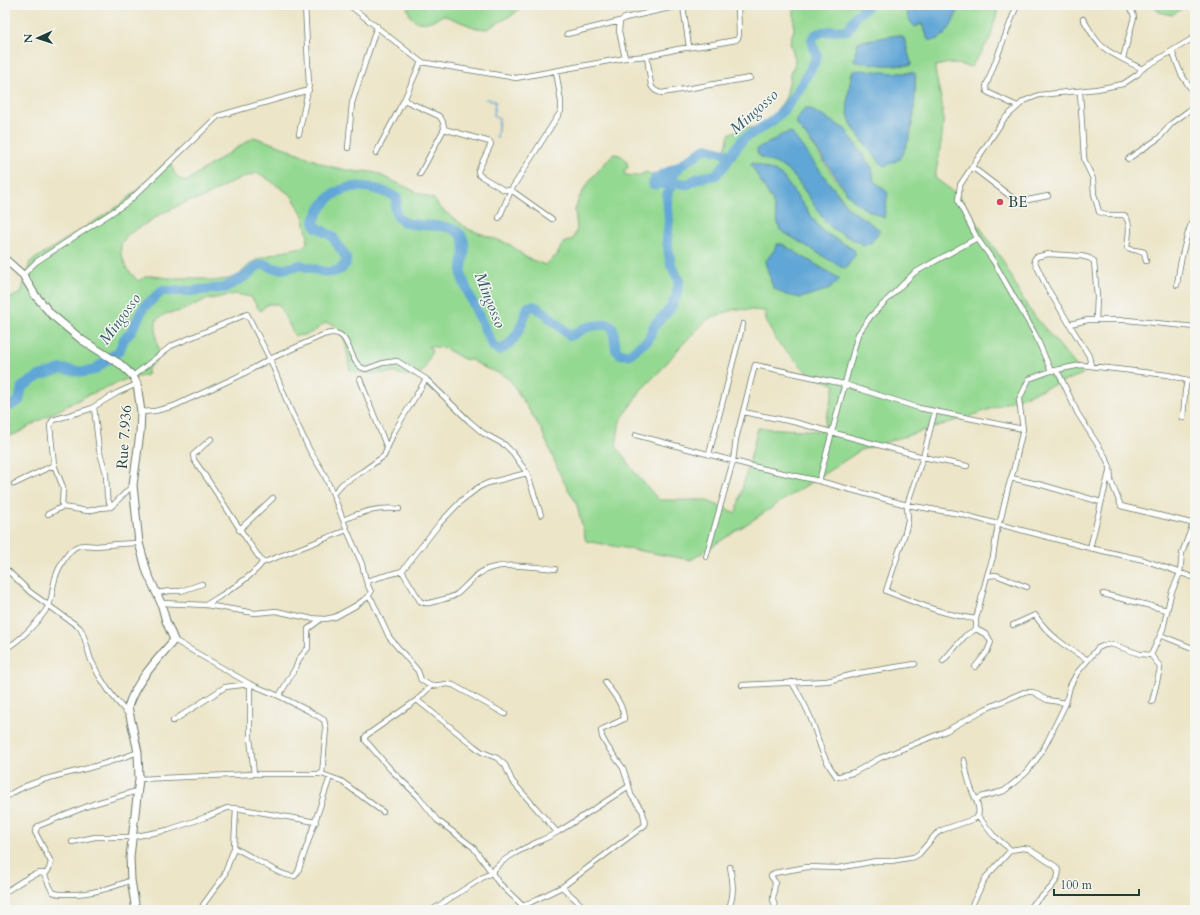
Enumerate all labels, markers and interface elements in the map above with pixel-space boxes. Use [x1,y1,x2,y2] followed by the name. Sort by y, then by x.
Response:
[18,18,58,58] north arrow
[21,33,36,44] text: N
[725,84,784,140] water label: Mingosso
[1008,192,1027,212] place label: BE
[995,197,1005,207] marker: BE
[469,269,511,332] water label: Mingosso
[94,288,146,349] water label: Mingosso
[112,404,136,470] street label: Rue 7.936
[1054,871,1139,897] scale bar
[1060,877,1093,893] text: 100 m

